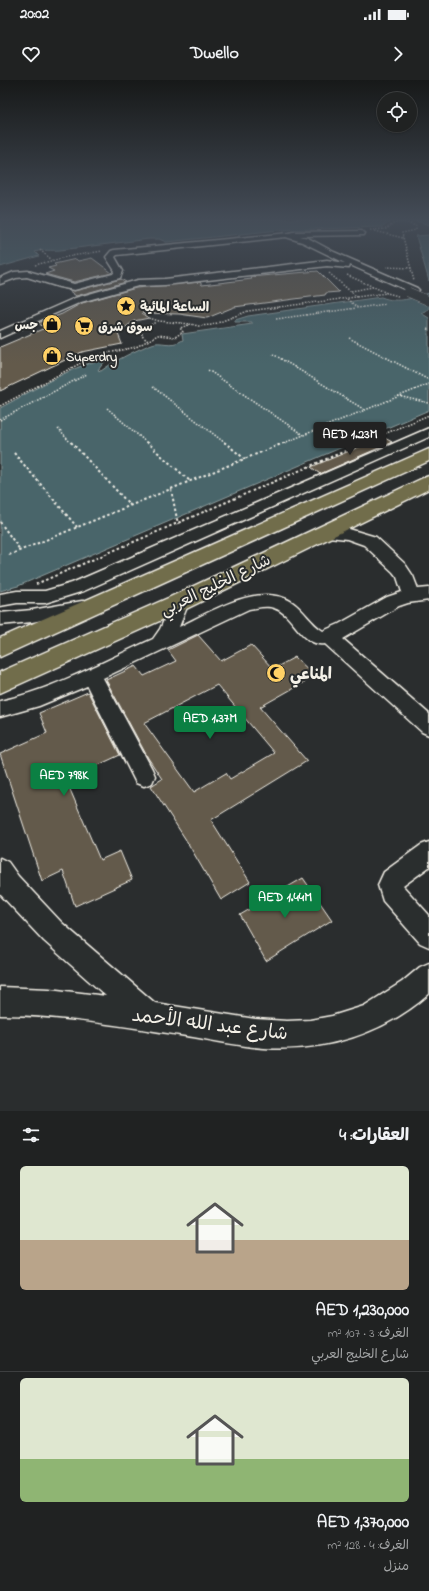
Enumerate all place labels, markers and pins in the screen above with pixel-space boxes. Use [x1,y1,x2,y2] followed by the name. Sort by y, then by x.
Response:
[115,295,137,317] place icon: الساعة المائية
[140,298,209,317] place label: الساعة المائية
[41,313,63,335] shop icon: جس
[73,315,95,337] supermarket icon: سوق شرق
[15,316,38,335] place label: جس
[98,318,153,337] place label: سوق شرق
[41,345,63,367] shop icon: Superdry
[66,348,117,369] place label: Superdry
[304,422,396,456] pin: AED 1.23M
[265,662,287,684] mosque icon: المناعي
[290,663,332,688] place label: المناعي
[164,706,256,740] pin: AED 1.37M
[23,763,105,797] pin: AED 798K
[239,885,331,919] pin: AED 1.44M

